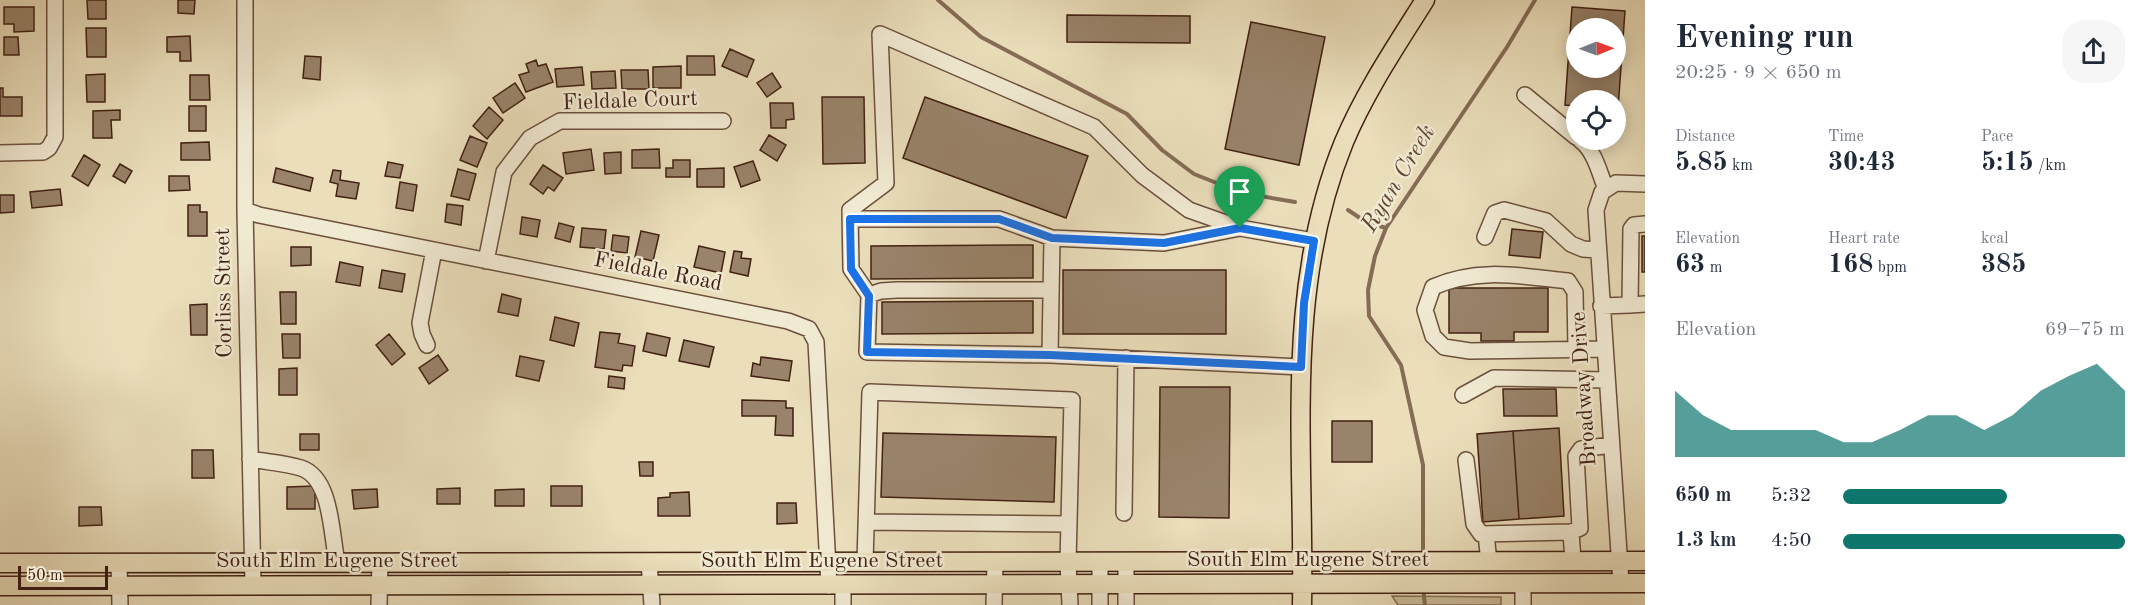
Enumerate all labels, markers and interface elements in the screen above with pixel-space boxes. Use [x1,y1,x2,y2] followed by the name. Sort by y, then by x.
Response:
[1566,18,1626,78] north arrow
[1566,18,1626,150] map controls
[2062,20,2125,83] button: share
[1675,22,1854,55] text: Evening run
[1675,63,1842,83] text: 20:25 · 9 × 650 m
[562,88,698,114] street label: Fieldale Court
[1566,90,1626,150] button: locate
[1357,121,1440,238] water label: Ryan Creek
[1675,129,1735,145] text: Distance
[1828,129,1864,145] text: Time
[1981,129,2013,145] text: Pace
[1675,150,1728,176] text: 5.85
[1828,150,1896,176] text: 30:43
[1981,150,2034,176] text: 5:15
[1728,158,1753,174] text: km
[2034,158,2066,174] text: /km
[1214,166,1265,228] pin
[1223,175,1256,208] icon: arrive
[212,228,236,358] street label: Corliss Street
[1675,231,1740,247] text: Elevation
[1828,231,1900,247] text: Heart rate
[1981,231,2009,247] text: kcal
[592,249,724,295] street label: Fieldale Road
[1675,252,1705,278] text: 63
[1828,252,1873,278] text: 168
[1981,252,2026,278] text: 385
[1705,260,1722,276] text: m
[1873,260,1907,276] text: bpm
[1568,311,1600,467] street label: Broadway Drive
[1675,320,1756,340] text: Elevation
[2045,320,2125,340] text: 69–75 m
[1675,486,1731,506] text: 650 m
[1771,486,1811,506] text: 5:32
[1675,531,1737,551] text: 1.3 km
[1771,531,1811,551] text: 4:50
[1187,549,1429,571] street label: South Elm Eugene Street
[216,550,458,572] street label: South Elm Eugene Street
[701,550,943,572] street label: South Elm Eugene Street
[18,563,108,590] scale bar
[27,568,63,584] text: 50 m

